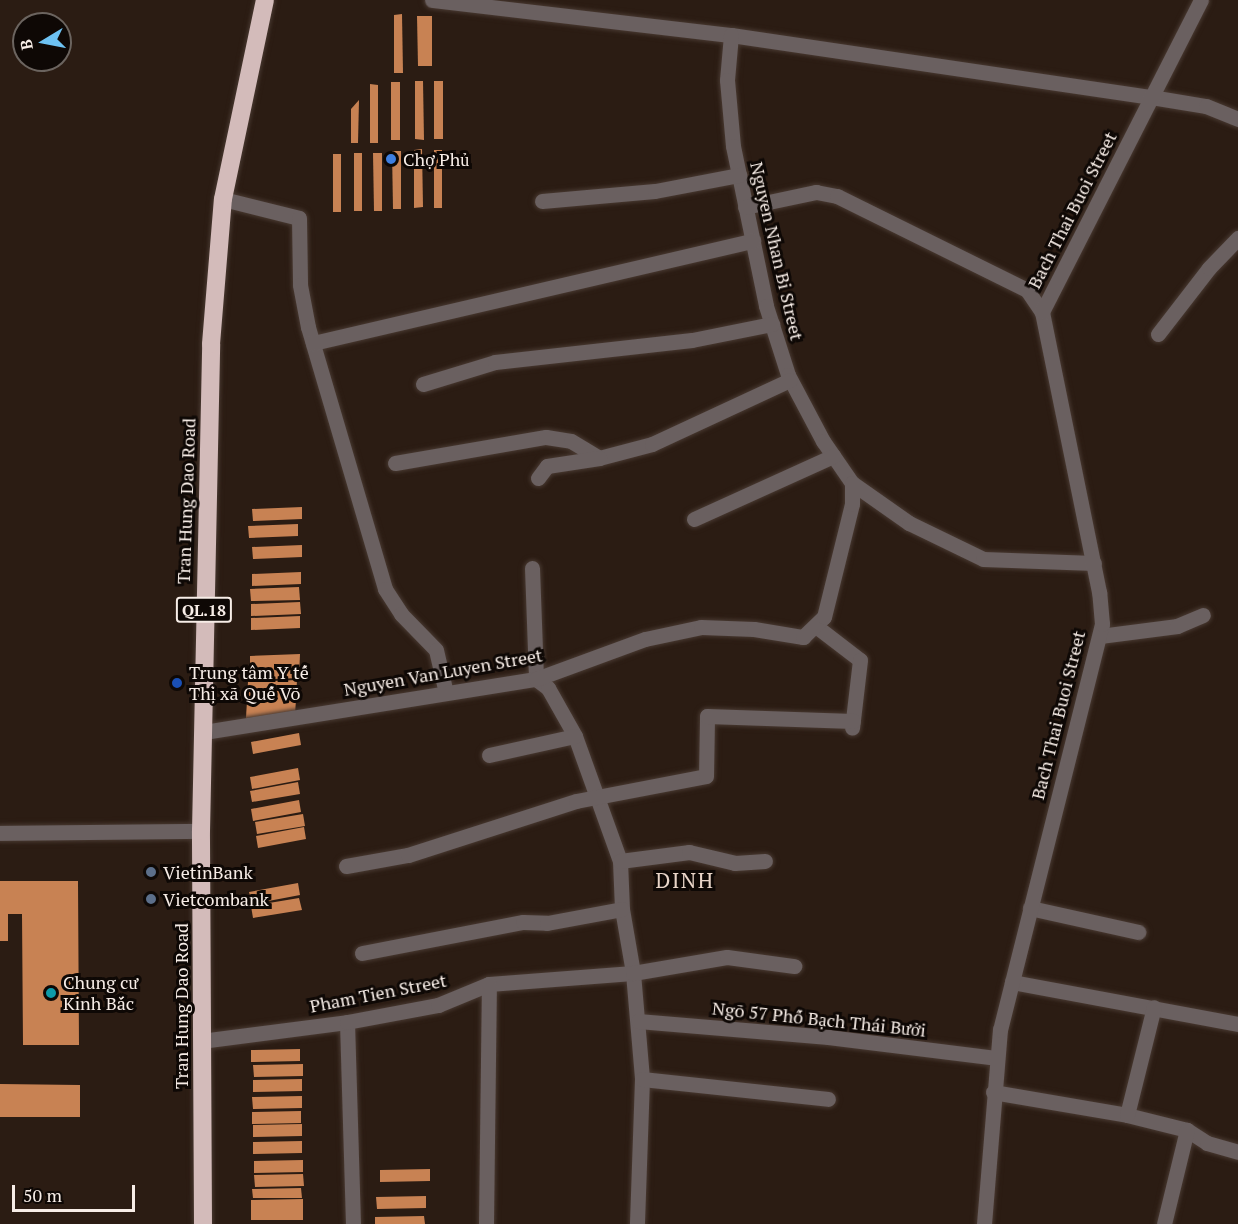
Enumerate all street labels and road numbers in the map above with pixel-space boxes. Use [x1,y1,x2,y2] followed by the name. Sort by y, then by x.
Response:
[1023,128,1121,292] street label: Bach Thai Buoi Street
[746,160,808,342] street label: Nguyen Nhan Bi Street
[172,418,200,584] street label: Tran Hung Dao Road
[176,597,232,623] road number: QL.18
[1027,628,1089,802] street label: Bach Thai Buoi Street
[342,644,544,700] street label: Nguyen Van Luyen Street
[170,923,192,1089] street label: Tran Hung Dao Road
[308,969,448,1017] street label: Pham Tien Street
[711,997,927,1041] street label: Ngõ 57 Phố Bạch Thái Bưởi

